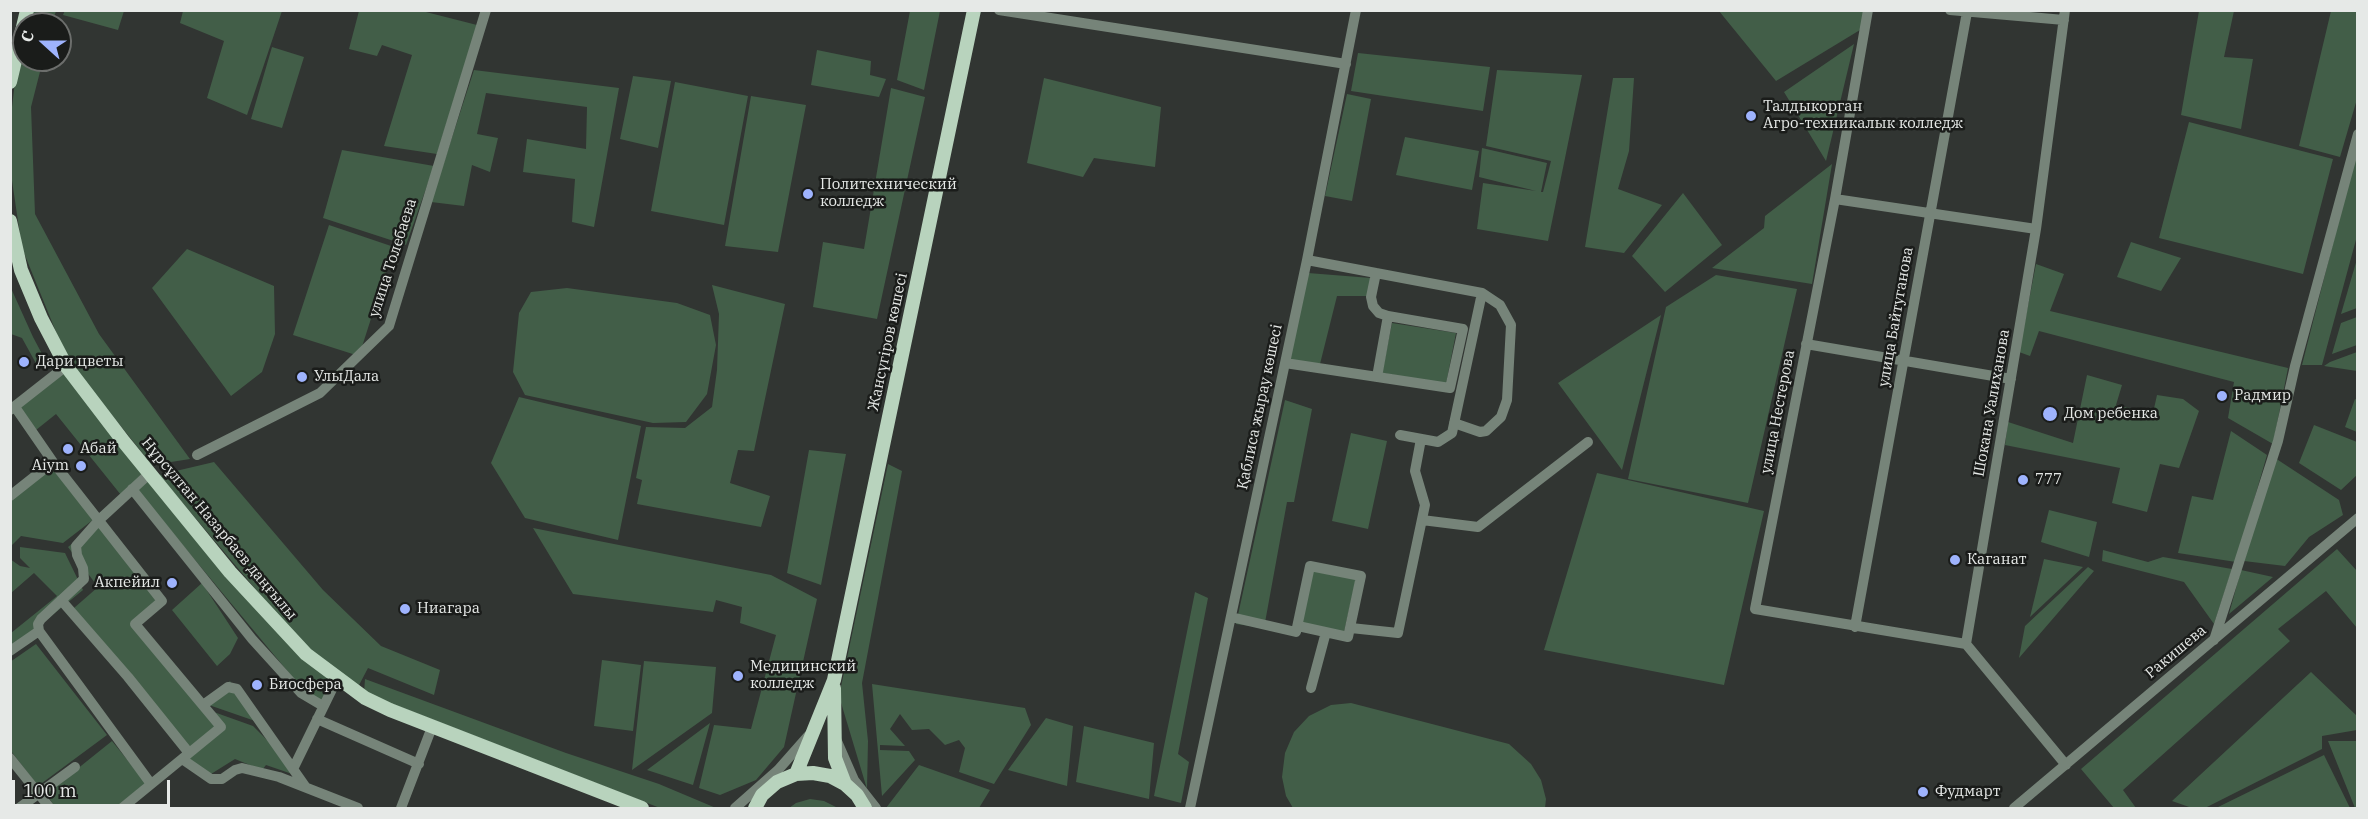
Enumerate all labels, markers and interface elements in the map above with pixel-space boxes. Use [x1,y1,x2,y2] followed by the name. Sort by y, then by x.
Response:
[12,12,72,72] north arrow
[16,28,38,45] text: С
[1763,98,1963,133] place label: Талдыкорган Агро-техникалык колледж
[1744,109,1758,123] marker: Талдыкорган Агро-техникалык колледж
[820,176,957,211] place label: Политехнический колледж
[801,187,815,201] marker: Политехнический колледж
[365,196,421,320] street label: улица Толебаева
[1875,246,1917,388] street label: улица Байтуганова
[865,271,911,413] street label: Жансүгіров көшесі
[1234,323,1286,491] street label: Қаблиса жырау көшесі
[1970,328,2014,478] street label: Шокана Уалиханова
[1757,349,1799,475] street label: улица Нестерова
[36,353,123,371] place label: Дари цветы
[17,355,31,369] marker: Дари цветы
[314,368,379,386] place label: УлыДала
[295,370,309,384] marker: УлыДала
[2234,387,2291,405] place label: Радмир
[2215,389,2229,403] marker: Радмир
[2041,405,2059,423] marker: Дом ребенка
[2064,405,2158,423] place label: Дом ребенка
[137,434,301,624] street label: Нұрсұлтан Назарбаев даңғылы
[80,440,117,458] place label: Абай
[61,442,75,456] marker: Абай
[32,457,69,475] place label: Aiym
[74,459,88,473] marker: Aiym
[2035,471,2062,489] place label: 777
[2016,473,2030,487] marker: 777
[1967,551,2027,569] place label: Каганат
[1948,553,1962,567] marker: Каганат
[94,574,160,592] place label: Акпейил
[165,576,179,590] marker: Акпейил
[417,600,480,618] place label: Ниагара
[398,602,412,616] marker: Ниагара
[2142,621,2210,683] street label: Ракишева
[750,658,856,693] place label: Медицинский колледж
[731,669,745,683] marker: Медицинский колледж
[269,676,342,694] place label: Биосфера
[250,678,264,692] marker: Биосфера
[15,768,172,806] scale bar
[23,779,77,802] text: 100 m
[1935,783,2001,801] place label: Фудмарт
[1916,785,1930,799] marker: Фудмарт

